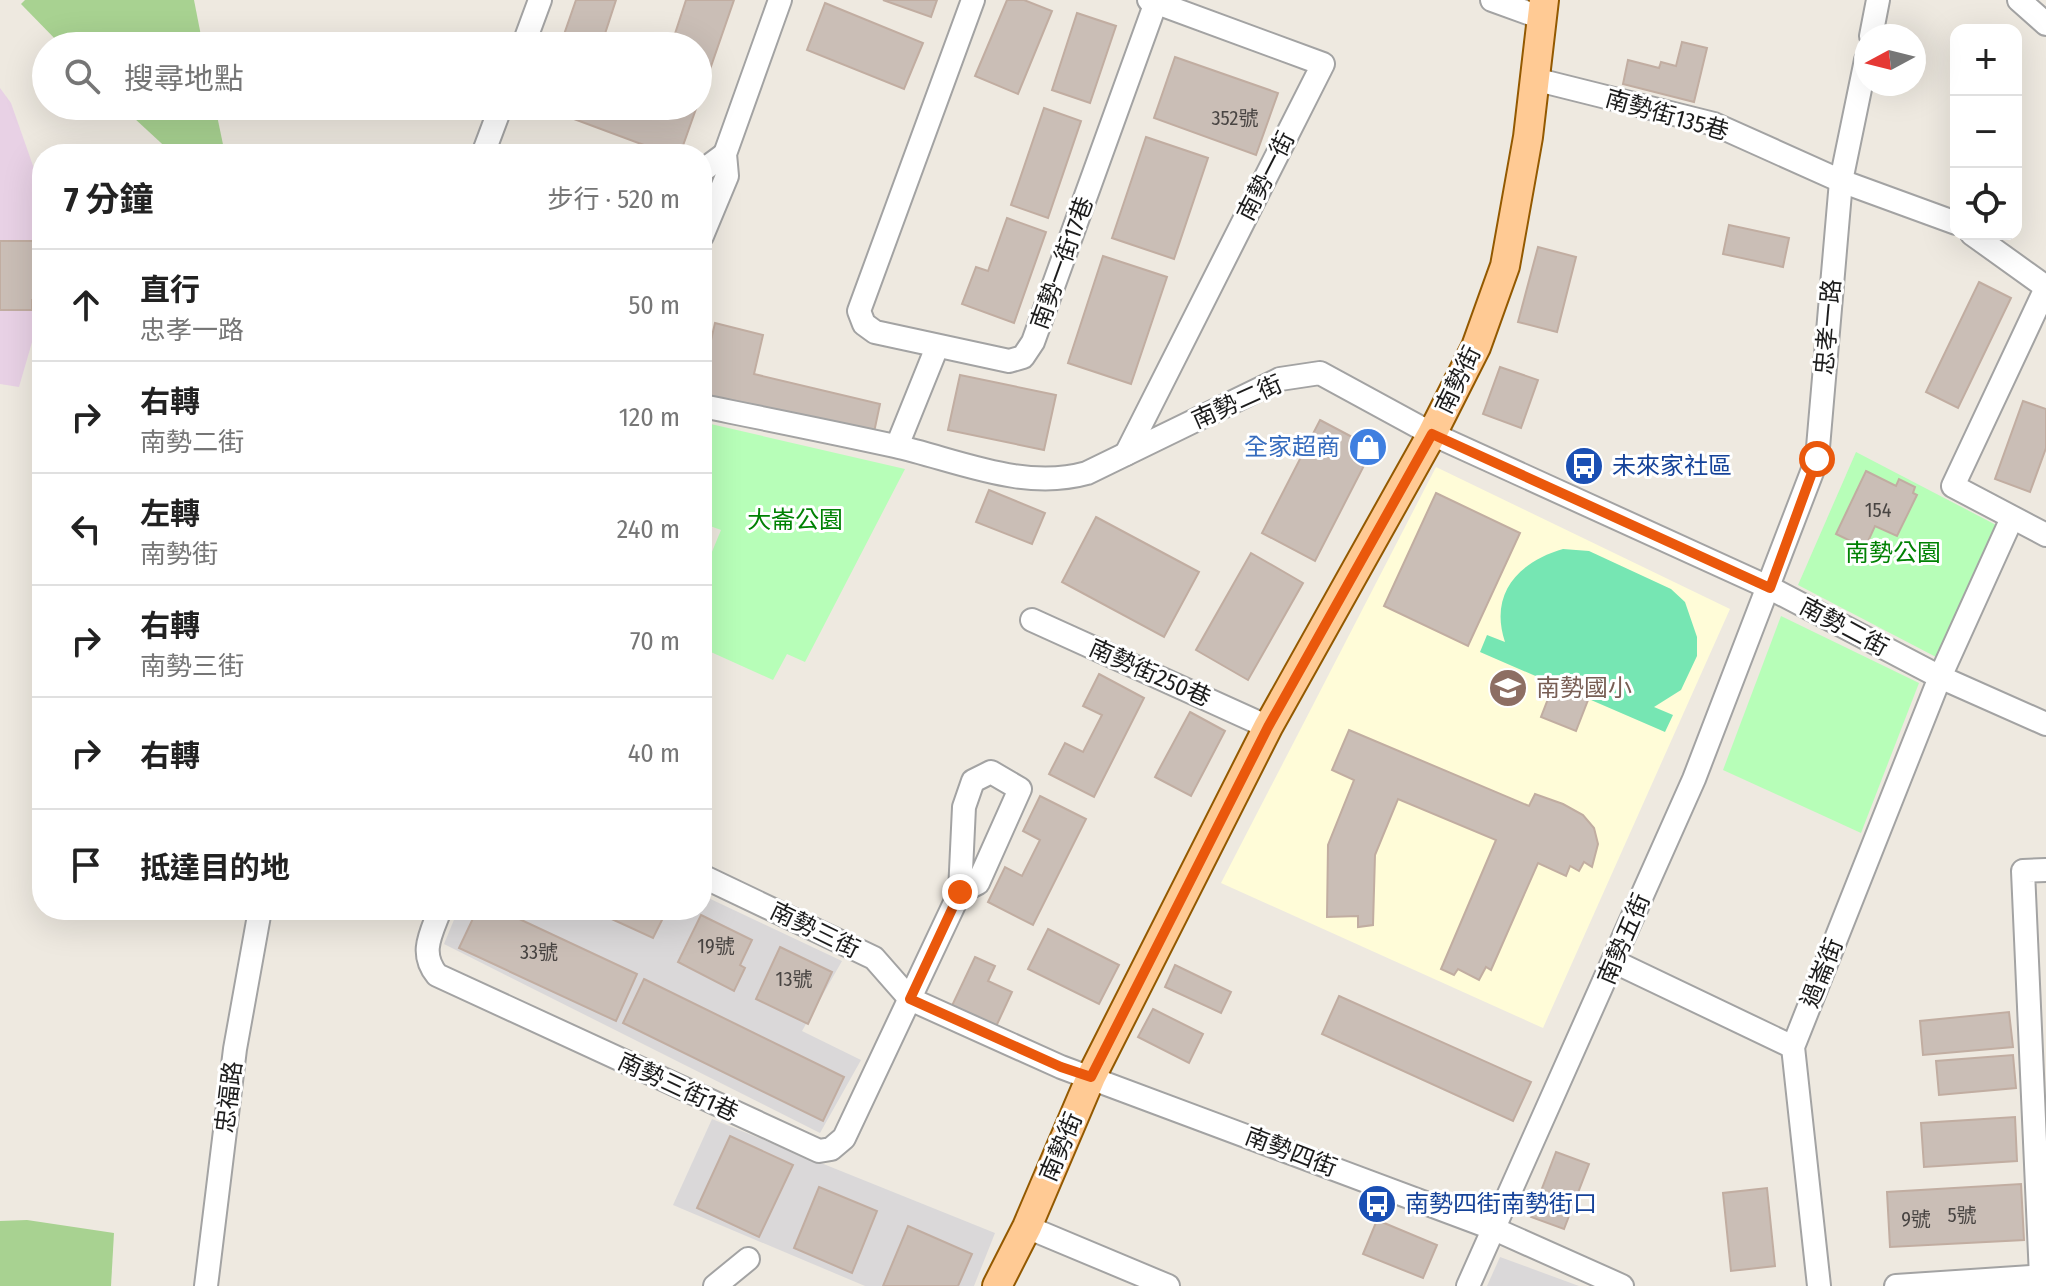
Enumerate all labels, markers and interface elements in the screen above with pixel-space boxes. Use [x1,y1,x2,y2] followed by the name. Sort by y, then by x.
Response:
[1854,24,1926,96] north arrow
[1950,24,2022,240] map controls
[1950,24,2022,96] button: +
[32,32,712,120] search box
[60,54,104,98] icon: search
[124,61,244,97] text: 搜尋地點
[1602,84,1732,146] street label: 南勢街135巷
[1950,96,2022,168] button: −
[1212,106,1258,130] house number: 352號
[1232,127,1300,225] street label: 南勢一街
[1950,168,2022,240] button: locate
[64,179,154,220] text: 7 分鐘
[547,184,680,215] text: 步行 · 520 m
[1025,193,1099,333] street label: 南勢一街17巷
[140,272,200,308] text: 直行
[1810,278,1846,376] street label: 忠孝一路
[64,283,108,327] icon: ahead
[628,290,680,321] text: 50 m
[140,315,244,346] text: 忠孝一路
[1430,342,1486,418] street label: 南勢街
[1187,370,1287,434] street label: 南勢二街
[140,384,200,420] text: 右轉
[64,395,108,439] icon: right
[619,402,680,433] text: 120 m
[1347,426,1389,468] shop icon: 全家超商
[140,427,244,458] text: 南勢二街
[1244,433,1340,461] place label: 全家超商
[1799,441,1835,477] route start
[1563,445,1605,487] bus stop icon: 未來家社區
[1612,452,1732,480] place label: 未來家社區
[140,496,200,532] text: 左轉
[1865,498,1892,522] house number: 154
[747,506,843,534] park label: 大崙公園
[64,507,108,551] icon: left
[617,514,680,545] text: 240 m
[140,539,218,570] text: 南勢街
[1845,539,1941,567] park label: 南勢公園
[1795,592,1893,662] street label: 南勢二街
[140,608,200,644] text: 右轉
[64,619,108,663] icon: right
[630,626,680,657] text: 70 m
[1085,634,1215,712] street label: 南勢街250巷
[140,651,244,682] text: 南勢三街
[1487,667,1529,709] school or university icon: 南勢國小
[1536,674,1632,702] place label: 南勢國小
[64,731,108,775] icon: right
[140,738,200,774] text: 右轉
[628,738,680,769] text: 40 m
[64,843,108,887] icon: arrive
[140,850,290,886] text: 抵達目的地
[942,874,978,910] route end
[1592,889,1656,989] street label: 南勢五街
[766,896,864,964] street label: 南勢三街
[697,934,735,958] house number: 19號
[1796,934,1848,1012] street label: 過崙街
[520,940,558,964] house number: 33號
[776,967,812,991] house number: 13號
[613,1047,743,1127] street label: 南勢三街1巷
[211,1060,247,1134] street label: 忠福路
[1034,1108,1088,1186] street label: 南勢街
[1241,1122,1341,1182] street label: 南勢四街
[1356,1183,1398,1225] bus stop icon: 南勢四街南勢街口
[1405,1190,1597,1218] place label: 南勢四街南勢街口
[1947,1203,1977,1227] house number: 5號
[1901,1207,1931,1231] house number: 9號

